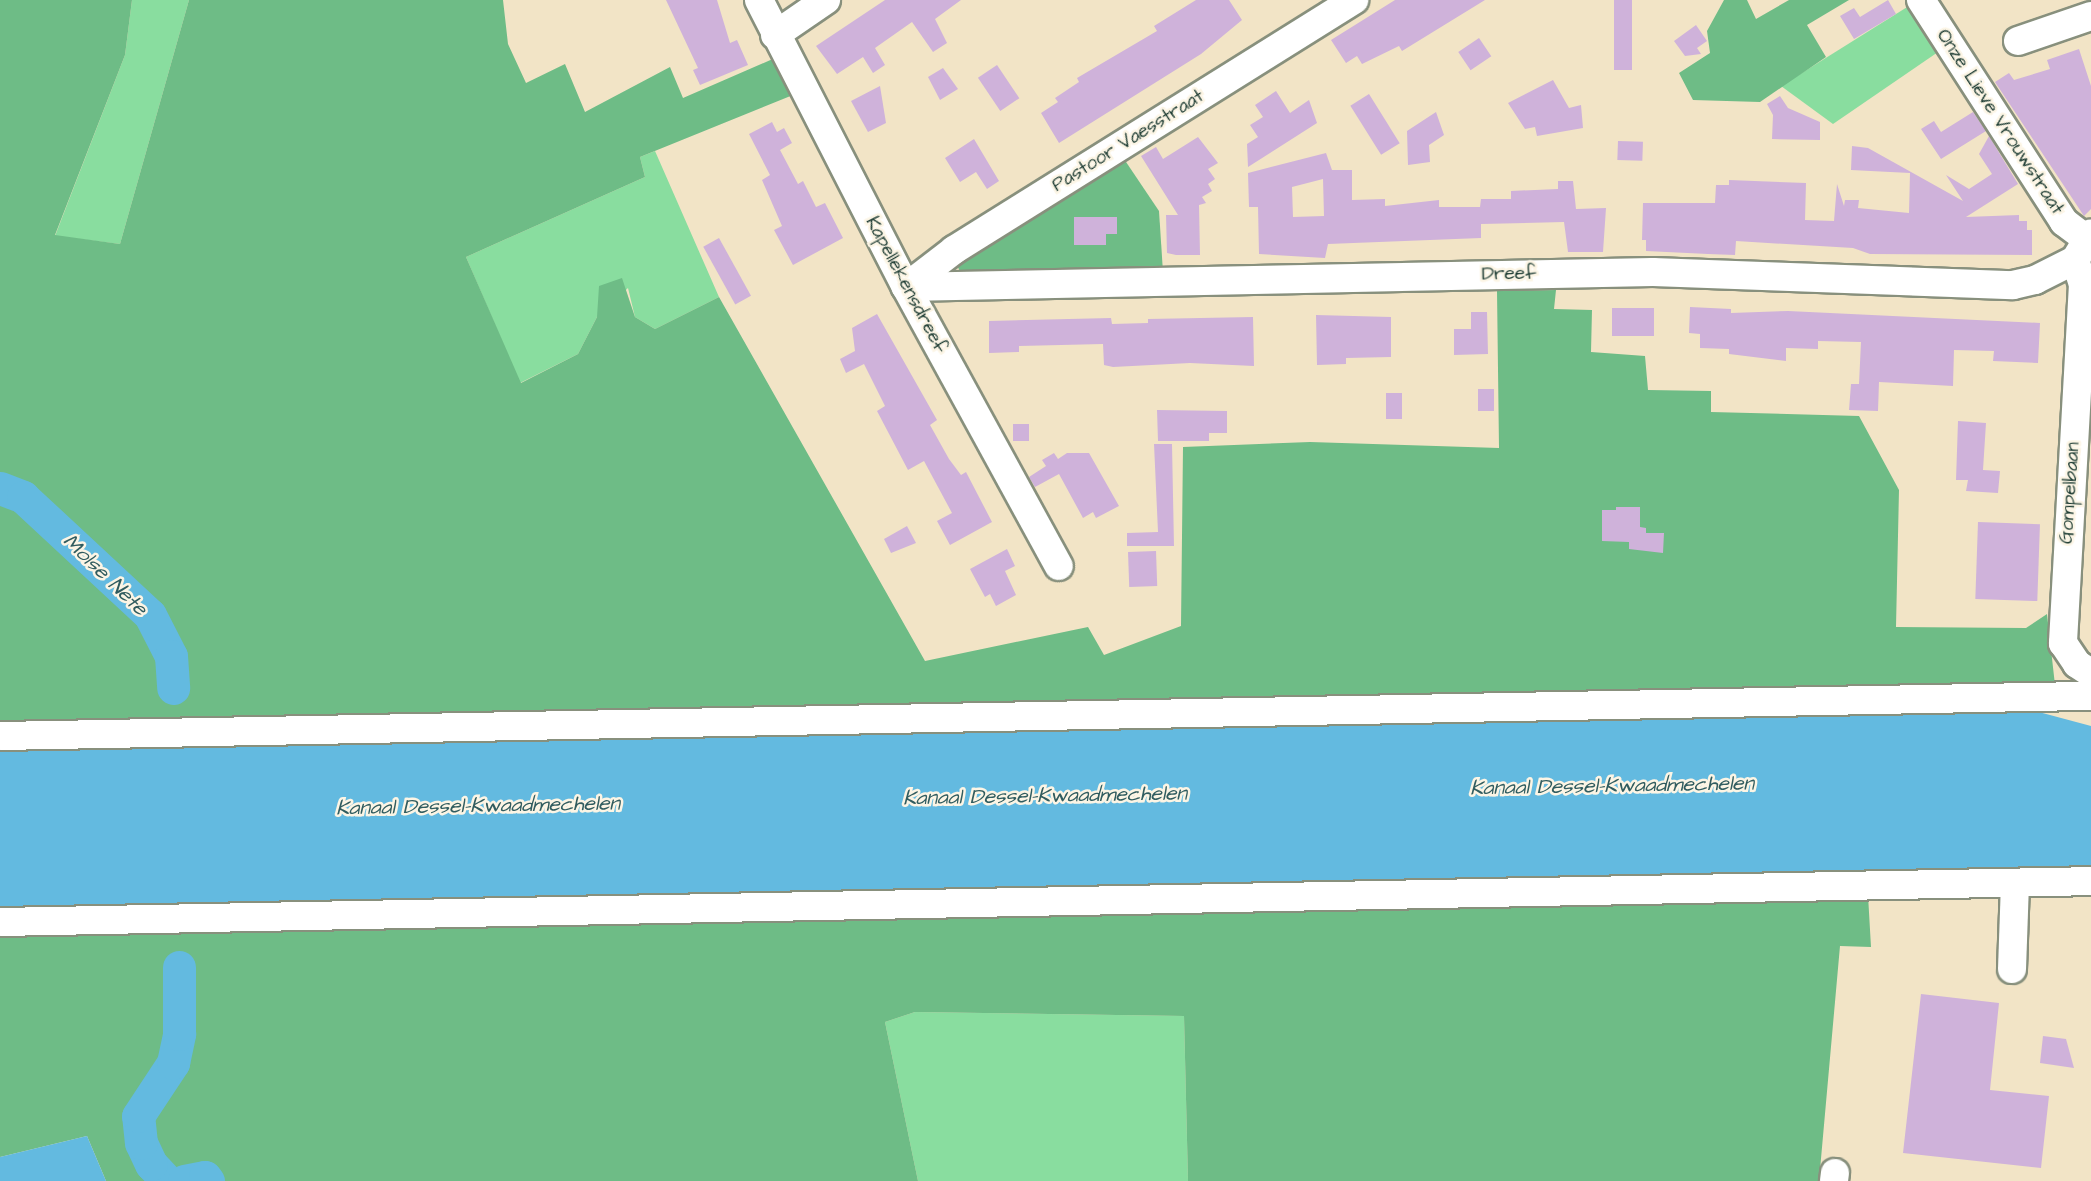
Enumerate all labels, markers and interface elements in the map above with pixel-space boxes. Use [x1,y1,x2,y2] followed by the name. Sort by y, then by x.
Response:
[1932,25,2068,219] street label: Onze Lieve Vrouwstraat
[1048,85,1208,197] street label: Pastoor Vaesstraat
[860,213,952,357] street label: Kapellekensdreef
[1481,262,1537,286] street label: Dreef
[2055,441,2085,545] street label: Gompelbaan
[58,529,152,621] water label: Molse Nete
[1470,771,1754,801] water label: Kanaal Dessel-Kwaadmechelen
[903,781,1187,811] water label: Kanaal Dessel-Kwaadmechelen
[336,791,620,821] water label: Kanaal Dessel-Kwaadmechelen

